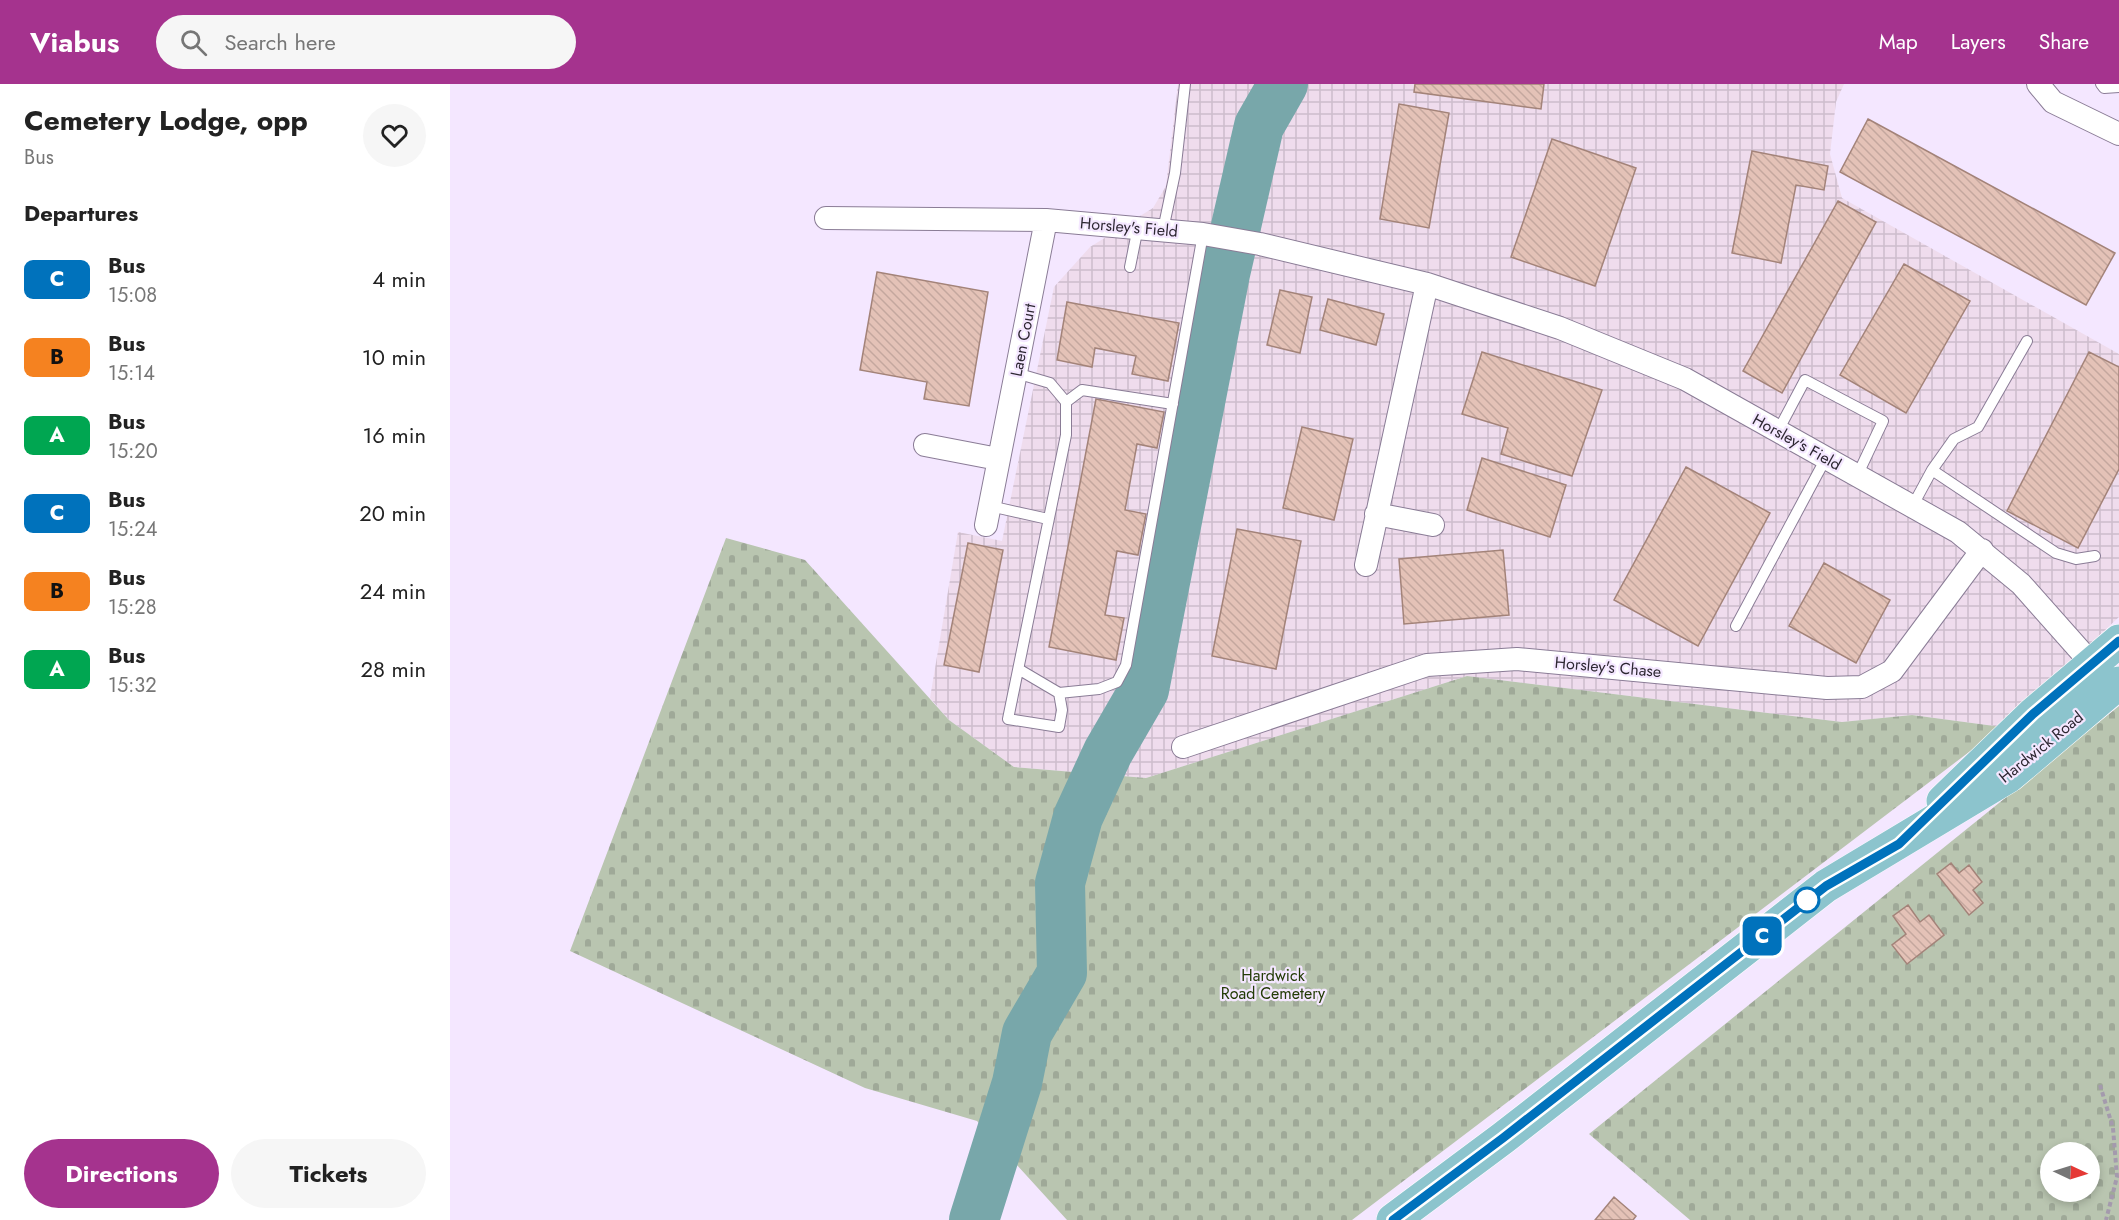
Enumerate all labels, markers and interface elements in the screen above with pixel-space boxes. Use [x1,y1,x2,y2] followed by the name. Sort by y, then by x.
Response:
[156,15,576,69] search box
[30,22,120,63] text: Viabus
[177,26,210,59] icon: search
[225,26,336,58] text: Search here
[1879,27,1918,57] text: Map
[1951,27,2006,57] text: Layers
[2039,27,2089,57] text: Share
[24,100,308,141] text: Cemetery Lodge, opp
[363,104,426,167] button: heart
[24,143,54,172] text: Bus
[24,197,138,229] text: Departures
[1079,211,1179,243] street label: Horsley's Field
[108,249,145,281] text: Bus
[372,263,426,295] text: 4 min
[50,264,64,294] text: C
[108,281,157,310] text: 15:08
[1005,301,1041,378] street label: Laen Court
[108,327,145,359] text: Bus
[362,341,426,373] text: 10 min
[50,342,64,372] text: B
[108,359,155,388] text: 15:14
[108,405,145,437] text: Bus
[1748,408,1846,476] street label: Horsley's Field
[362,419,426,451] text: 16 min
[49,420,65,450] text: A
[108,437,158,466] text: 15:20
[108,483,145,515] text: Bus
[359,497,426,529] text: 20 min
[50,498,64,528] text: C
[108,515,157,544] text: 15:24
[108,561,145,593] text: Bus
[360,575,426,607] text: 24 min
[50,576,64,606] text: B
[108,593,157,622] text: 15:28
[108,639,145,671] text: Bus
[1554,651,1662,683] street label: Horsley's Chase
[360,653,426,685] text: 28 min
[49,654,65,684] text: A
[108,671,157,700] text: 15:32
[1994,706,2088,788] street label: Hardwick Road
[1794,887,1820,913] unlabelled marker
[1742,916,1782,956] line badge: C
[1755,921,1769,951] text: C
[1221,964,1326,1005] park label: Hardwick Road Cemetery
[24,1139,219,1208] button: Directions
[231,1139,426,1208] button: Tickets
[2040,1142,2100,1202] north arrow
[2040,1142,2100,1202] map controls

